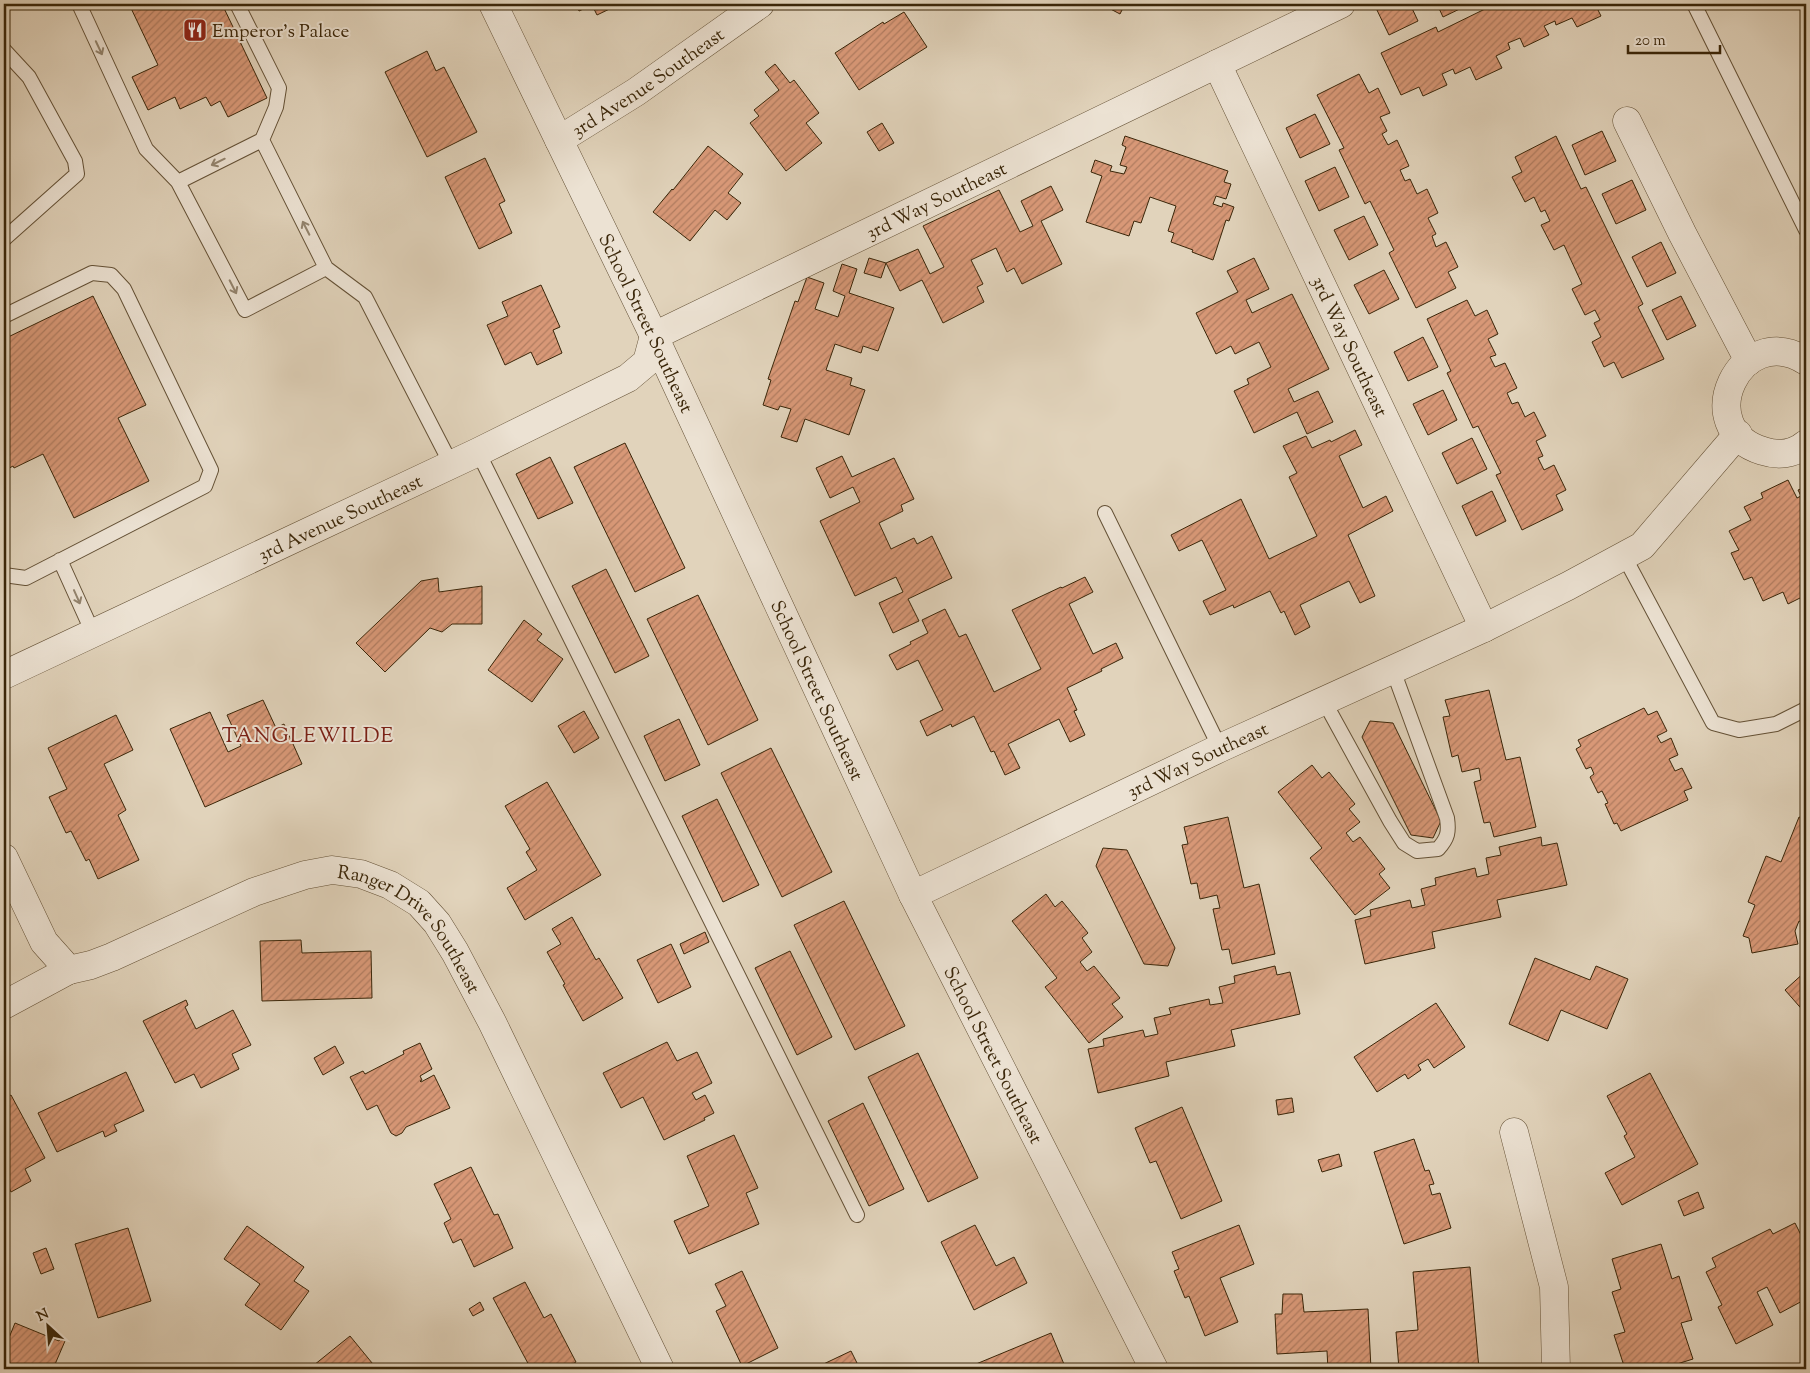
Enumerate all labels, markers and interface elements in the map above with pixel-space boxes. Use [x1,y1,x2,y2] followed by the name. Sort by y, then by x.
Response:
[182,17,208,43] restaurant icon: Emperor's Palace
[212,19,350,46] place label: Emperor's Palace
[567,22,731,145] street label: 3rd Avenue Southeast
[1628,22,1720,54] scale bar
[1635,31,1666,52] text: 20 m
[95,40,105,55] one-way arrow
[862,156,1012,247] street label: 3rd Way Southeast
[211,158,226,167] one-way arrow
[301,221,310,236] one-way arrow
[590,230,699,418] street label: School Street Southeast
[1303,272,1393,423] street label: 3rd Way Southeast
[228,279,238,294] one-way arrow
[254,469,428,570] street label: 3rd Avenue Southeast
[72,589,82,604] one-way arrow
[762,596,869,786] street label: School Street Southeast
[1123,717,1274,806] street label: 3rd Way Southeast
[222,722,394,752] district label: TANGLEWILDE
[336,860,486,999] street label: Ranger Drive Southeast
[935,962,1048,1149] street label: School Street Southeast
[22,1300,72,1350] north arrow
[34,1305,53,1328] text: N

